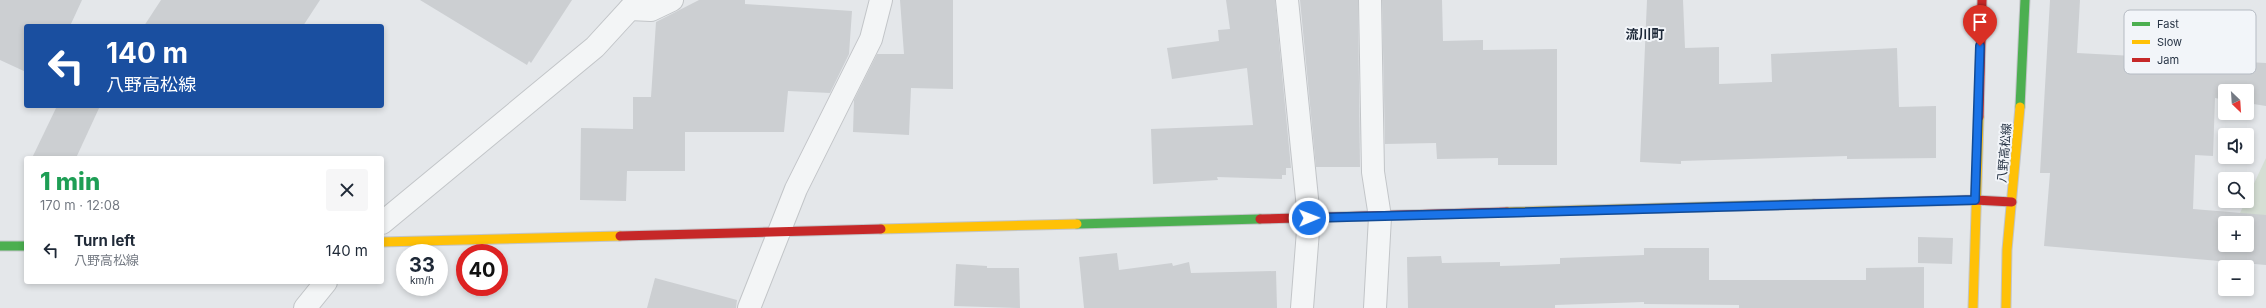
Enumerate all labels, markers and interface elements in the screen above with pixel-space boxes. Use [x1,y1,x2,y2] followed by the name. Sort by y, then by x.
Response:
[1963,5,1997,46] pin
[2124,10,2256,74] legend
[1969,11,1991,33] icon: arrive
[2157,17,2179,31] text: Fast
[1625,26,1665,42] district label: 流川町
[2157,35,2182,49] text: Slow
[106,36,188,70] text: 140 m
[40,40,92,92] icon: left
[2157,53,2179,67] text: Jam
[106,74,196,95] text: 八野高松線
[2218,84,2254,120] north arrow
[2218,84,2254,296] map controls
[1994,122,2014,184] street label: 八野高松線
[2218,128,2254,164] button: sound
[40,167,100,196] text: 1 min
[326,169,368,211] button: close
[2218,172,2254,208] button: search
[40,197,120,213] text: 170 m · 12:08
[1288,197,1330,239] position arrow
[2218,216,2254,252] button: +
[74,231,135,250] text: Turn left
[40,239,62,261] icon: left
[325,241,368,260] text: 140 m
[456,244,508,296] speed limit sign: 40
[74,252,139,268] text: 八野高松線
[409,253,435,277] text: 33
[2218,260,2254,296] button: −
[410,274,434,286] text: km/h

